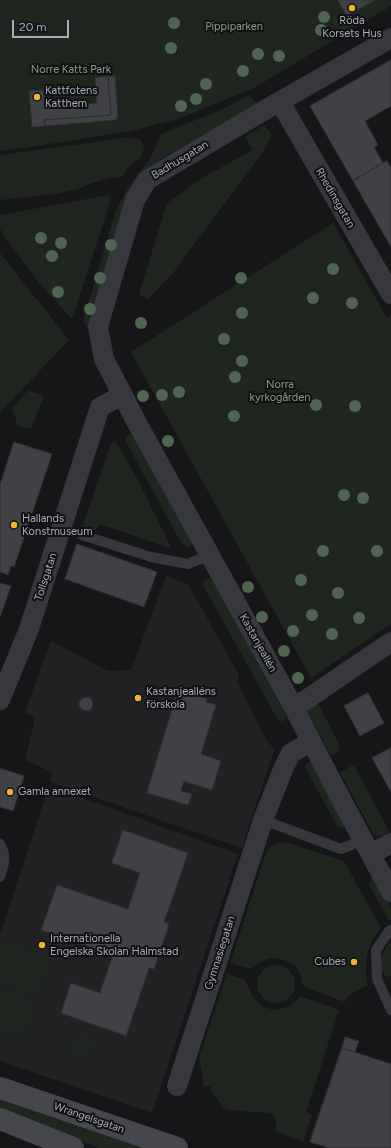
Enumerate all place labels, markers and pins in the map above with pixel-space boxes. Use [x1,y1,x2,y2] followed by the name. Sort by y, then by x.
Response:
[347,3,357,13] marker: Röda Korsets Hus
[322,14,382,40] place label: Röda Korsets Hus
[45,84,97,110] place label: Kattfotens Katthem
[32,92,42,102] marker: Kattfotens Katthem
[22,512,93,538] place label: Hallands Konstmuseum
[9,520,19,530] marker: Hallands Konstmuseum
[146,685,216,711] place label: Kastanjealléns förskola
[133,693,143,703] marker: Kastanjealléns förskola
[18,785,91,799] place label: Gamla annexet
[5,787,15,797] marker: Gamla annexet
[50,932,178,958] place label: Internationella Engelska Skolan Halmstad
[37,940,47,950] marker: Internationella Engelska Skolan Halmstad
[314,955,346,969] place label: Cubes
[349,957,359,967] marker: Cubes

